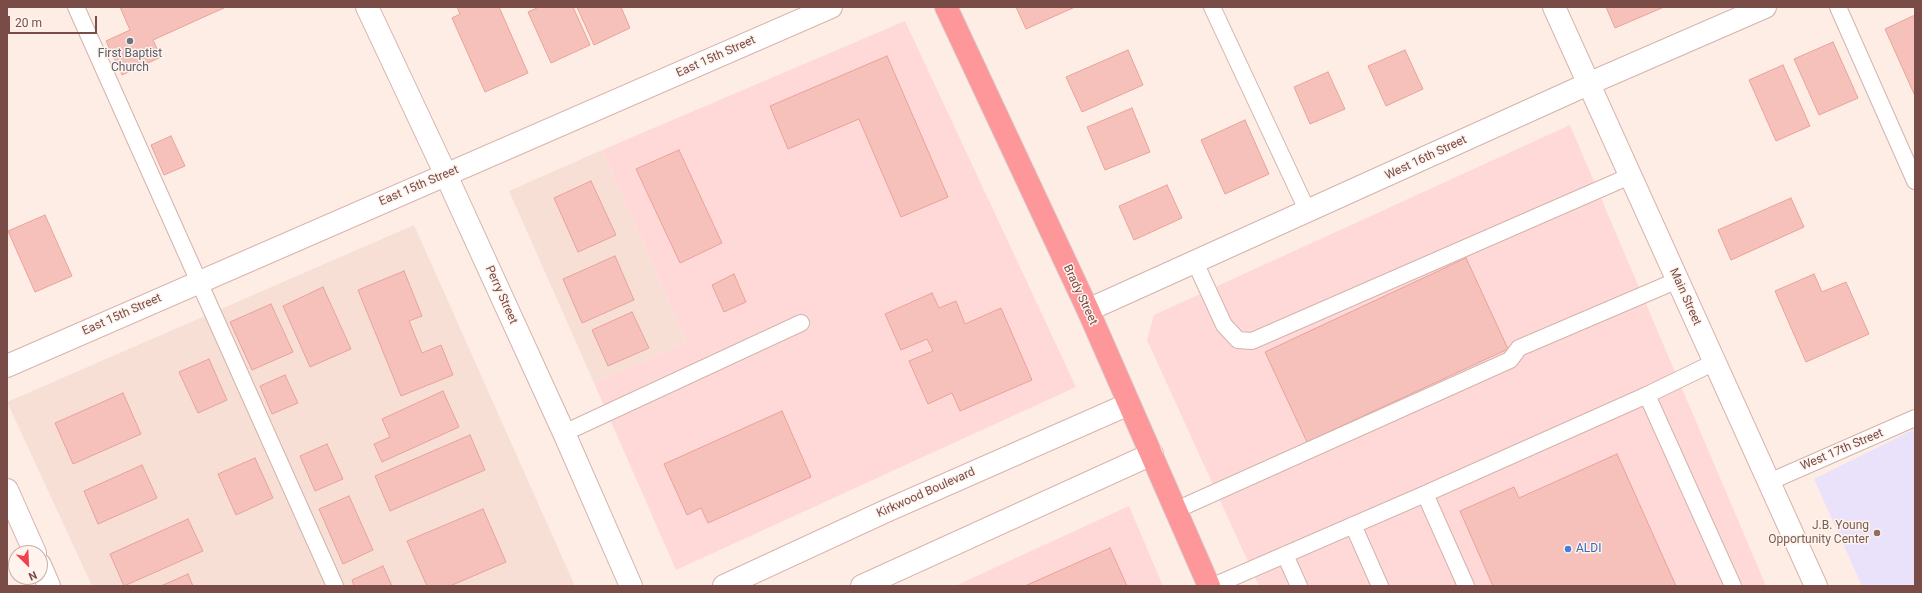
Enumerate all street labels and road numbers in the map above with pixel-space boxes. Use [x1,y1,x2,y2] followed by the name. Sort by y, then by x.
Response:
[674,33,758,81] street label: East 15th Street
[1383,133,1469,183] street label: West 16th Street
[377,163,461,209] street label: East 15th Street
[1060,263,1100,327] street label: Brady Street
[482,264,520,326] street label: Perry Street
[1666,266,1704,328] street label: Main Street
[80,291,164,339] street label: East 15th Street
[1798,426,1886,474] street label: West 17th Street
[875,465,977,521] street label: Kirkwood Boulevard

